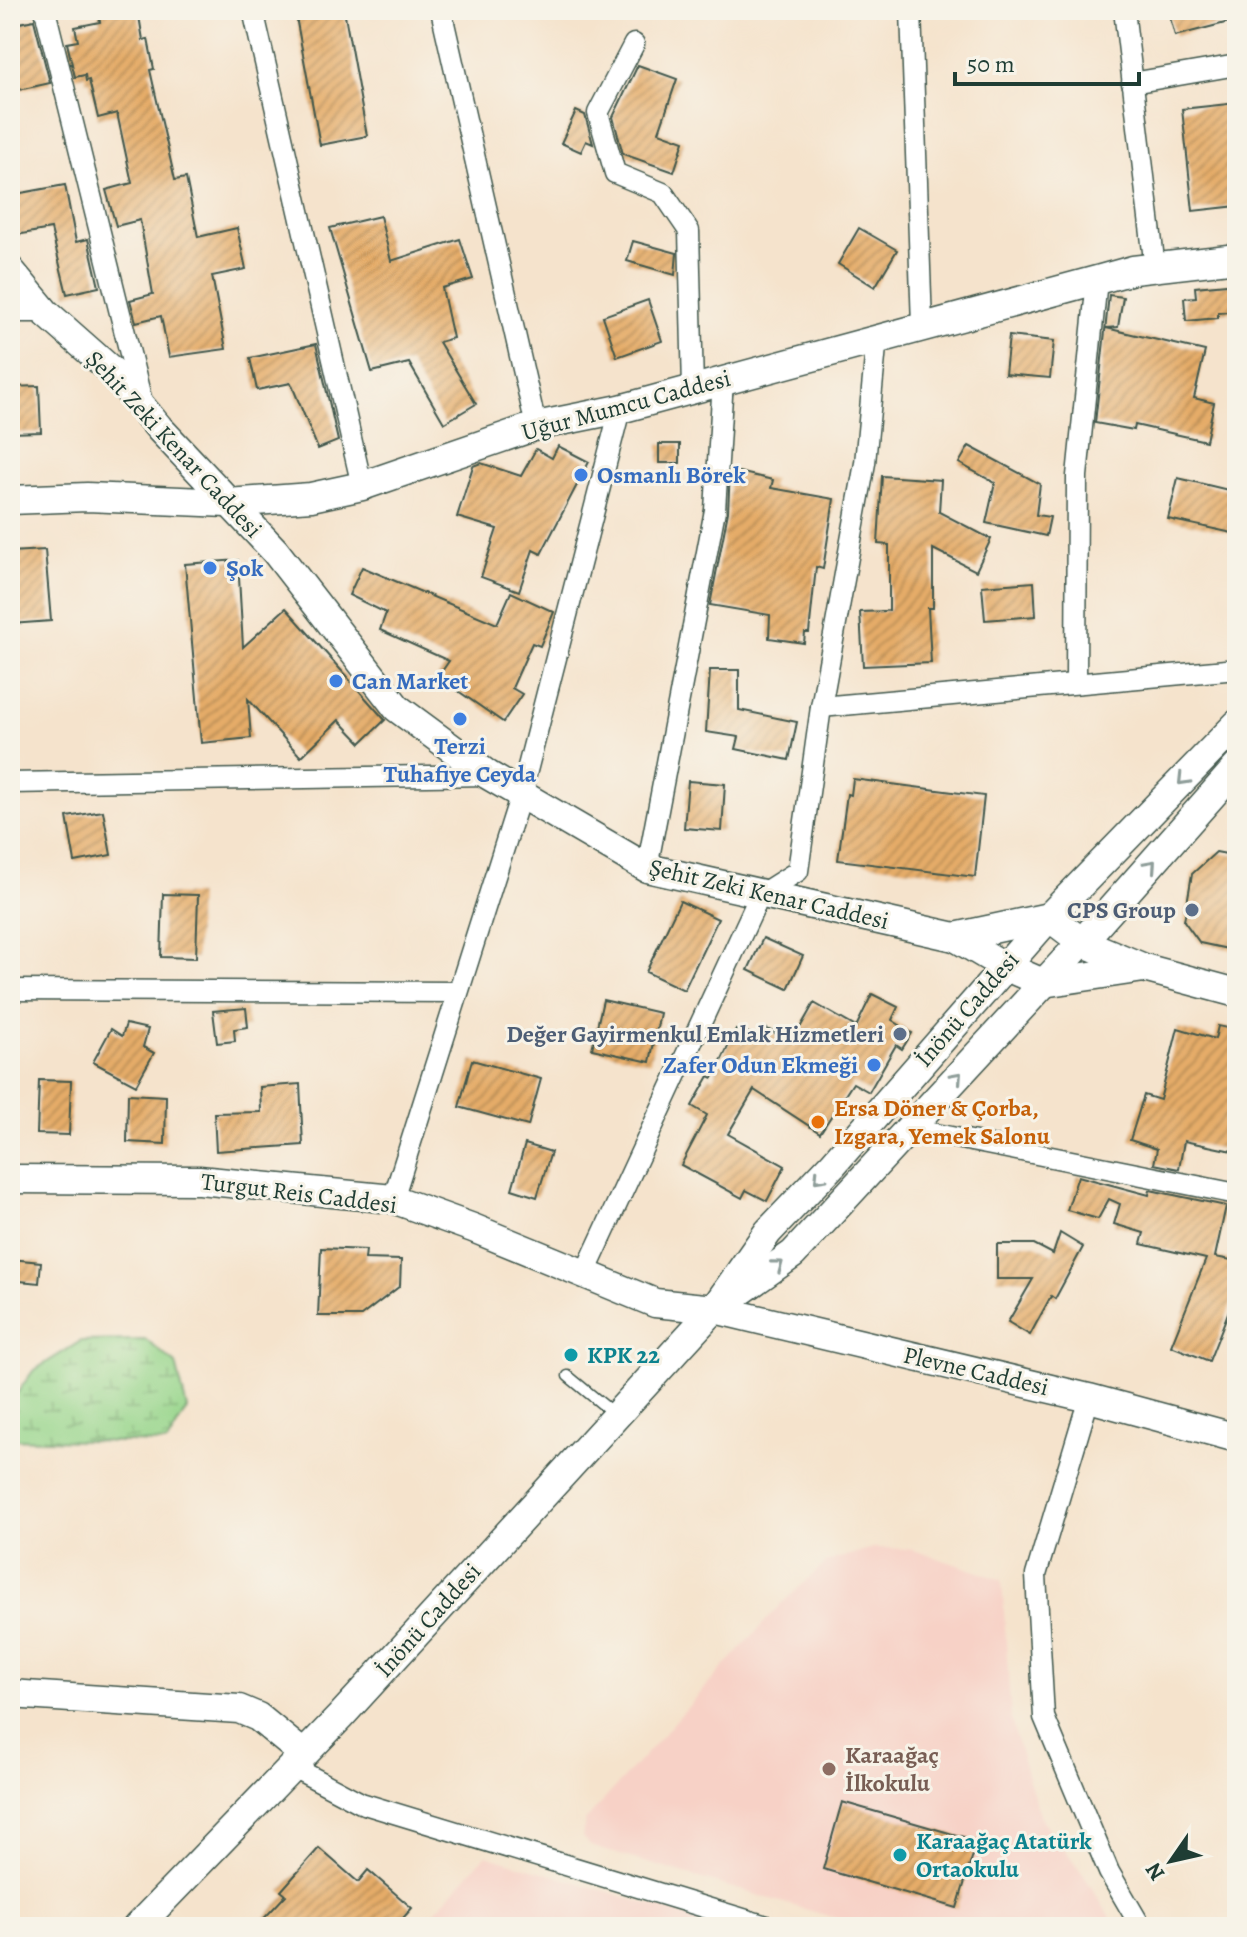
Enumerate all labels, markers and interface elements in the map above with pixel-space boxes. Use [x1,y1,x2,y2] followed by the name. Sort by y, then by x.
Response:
[955,36,1139,86] scale bar
[967,48,1015,80] text: 50 m
[79,343,269,545] street label: Şehit Zeki Kenar Caddesi
[518,362,734,448] street label: Uğur Mumcu Caddesi
[597,459,746,491] place label: Osmanlı Börek
[572,466,590,484] marker: Osmanlı Börek
[226,552,264,584] place label: Şok
[201,559,219,577] marker: Şok
[352,665,468,697] place label: Can Market
[327,672,345,690] marker: Can Market
[451,710,469,728] marker: Terzi Tuhafiye Ceyda
[384,730,537,790] place label: Terzi Tuhafiye Ceyda
[1177,771,1192,785] one-way arrow
[646,851,892,937] street label: Şehit Zeki Kenar Caddesi
[1142,859,1156,874] one-way arrow
[1067,894,1176,926] place label: CPS Group
[1183,901,1201,919] marker: CPS Group
[908,944,1026,1074] street label: İnönü Caddesi
[506,1018,884,1050] place label: Değer Gayirmenkul Emlak Hizmetleri
[891,1025,909,1043] marker: Değer Gayirmenkul Emlak Hizmetleri
[663,1049,858,1081] place label: Zafer Odun Ekmeği
[865,1056,883,1074] marker: Zafer Odun Ekmeği
[948,1072,962,1087] one-way arrow
[834,1092,1051,1152] place label: Ersa Döner & Çorba, Izgara, Yemek Salonu
[809,1113,827,1131] marker: Ersa Döner & Çorba, Izgara, Yemek Salonu
[199,1165,399,1221] street label: Turgut Reis Caddesi
[814,1169,828,1184] one-way arrow
[769,1261,784,1275] one-way arrow
[587,1339,660,1371] place label: KPK 22
[900,1339,1052,1403] street label: Plevne Caddesi
[562,1346,580,1364] marker: KPK 22
[368,1556,488,1684] street label: İnönü Caddesi
[845,1739,939,1799] place label: Karaağaç İlkokulu
[820,1760,838,1778] marker: Karaağaç İlkokulu
[1131,1821,1211,1901] north arrow
[916,1825,1092,1885] place label: Karaağaç Atatürk Ortaokulu
[891,1846,909,1864] marker: Karaağaç Atatürk Ortaokulu
[1138,1857,1172,1887] text: N

